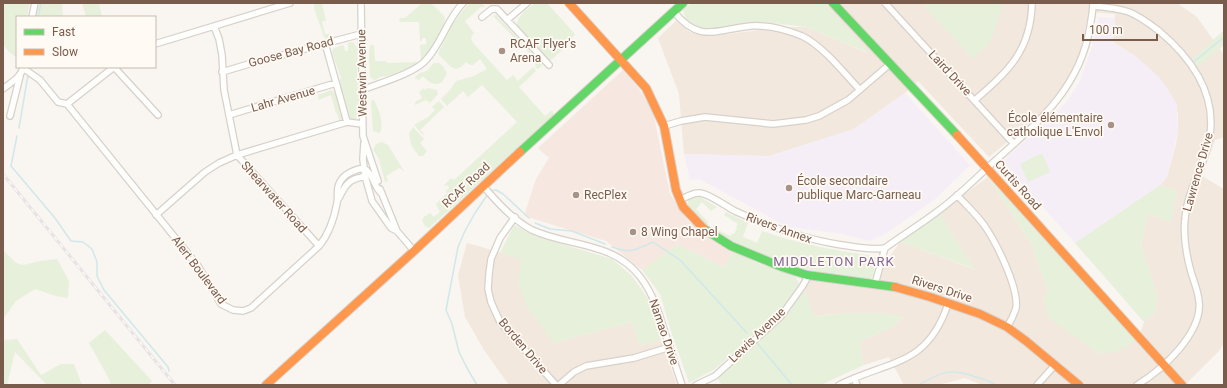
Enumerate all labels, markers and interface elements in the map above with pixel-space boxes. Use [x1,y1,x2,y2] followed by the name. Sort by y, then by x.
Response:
[16,16,156,68] legend
[1083,16,1157,42] scale bar
[1089,23,1123,37] text: 100 m
[52,25,75,39] text: Fast
[354,29,370,117] street label: Westwin Avenue
[247,34,335,70] street label: Goose Bay Road
[510,37,576,65] place label: RCAF Flyer's Arena
[52,45,78,59] text: Slow
[497,46,507,56] marker: RCAF Flyer's Arena
[926,48,974,98] street label: Laird Drive
[249,83,317,115] street label: Lahr Avenue
[1007,110,1103,139] place label: École élémentaire catholique L'Envol
[1106,120,1116,130] marker: École élémentaire catholique L'Envol
[1180,131,1216,213] street label: Lawrence Drive
[992,157,1044,213] street label: Curtis Road
[238,158,310,236] street label: Shearwater Road
[439,159,493,211] street label: RCAF Road
[797,173,921,202] place label: École secondaire publique Marc-Garneau
[784,183,794,193] marker: École secondaire publique Marc-Garneau
[584,188,627,202] place label: RecPlex
[571,190,581,200] marker: RecPlex
[744,210,814,246] street label: Rivers Annex
[641,225,718,239] place label: 8 Wing Chapel
[628,227,638,237] marker: 8 Wing Chapel
[169,233,229,307] street label: Alert Boulevard
[773,254,895,269] district label: MIDDLETON PARK
[910,273,974,305] street label: Rivers Drive
[646,297,682,367] street label: Namao Drive
[726,305,788,365] street label: Lewis Avenue
[496,315,550,377] street label: Borden Drive

